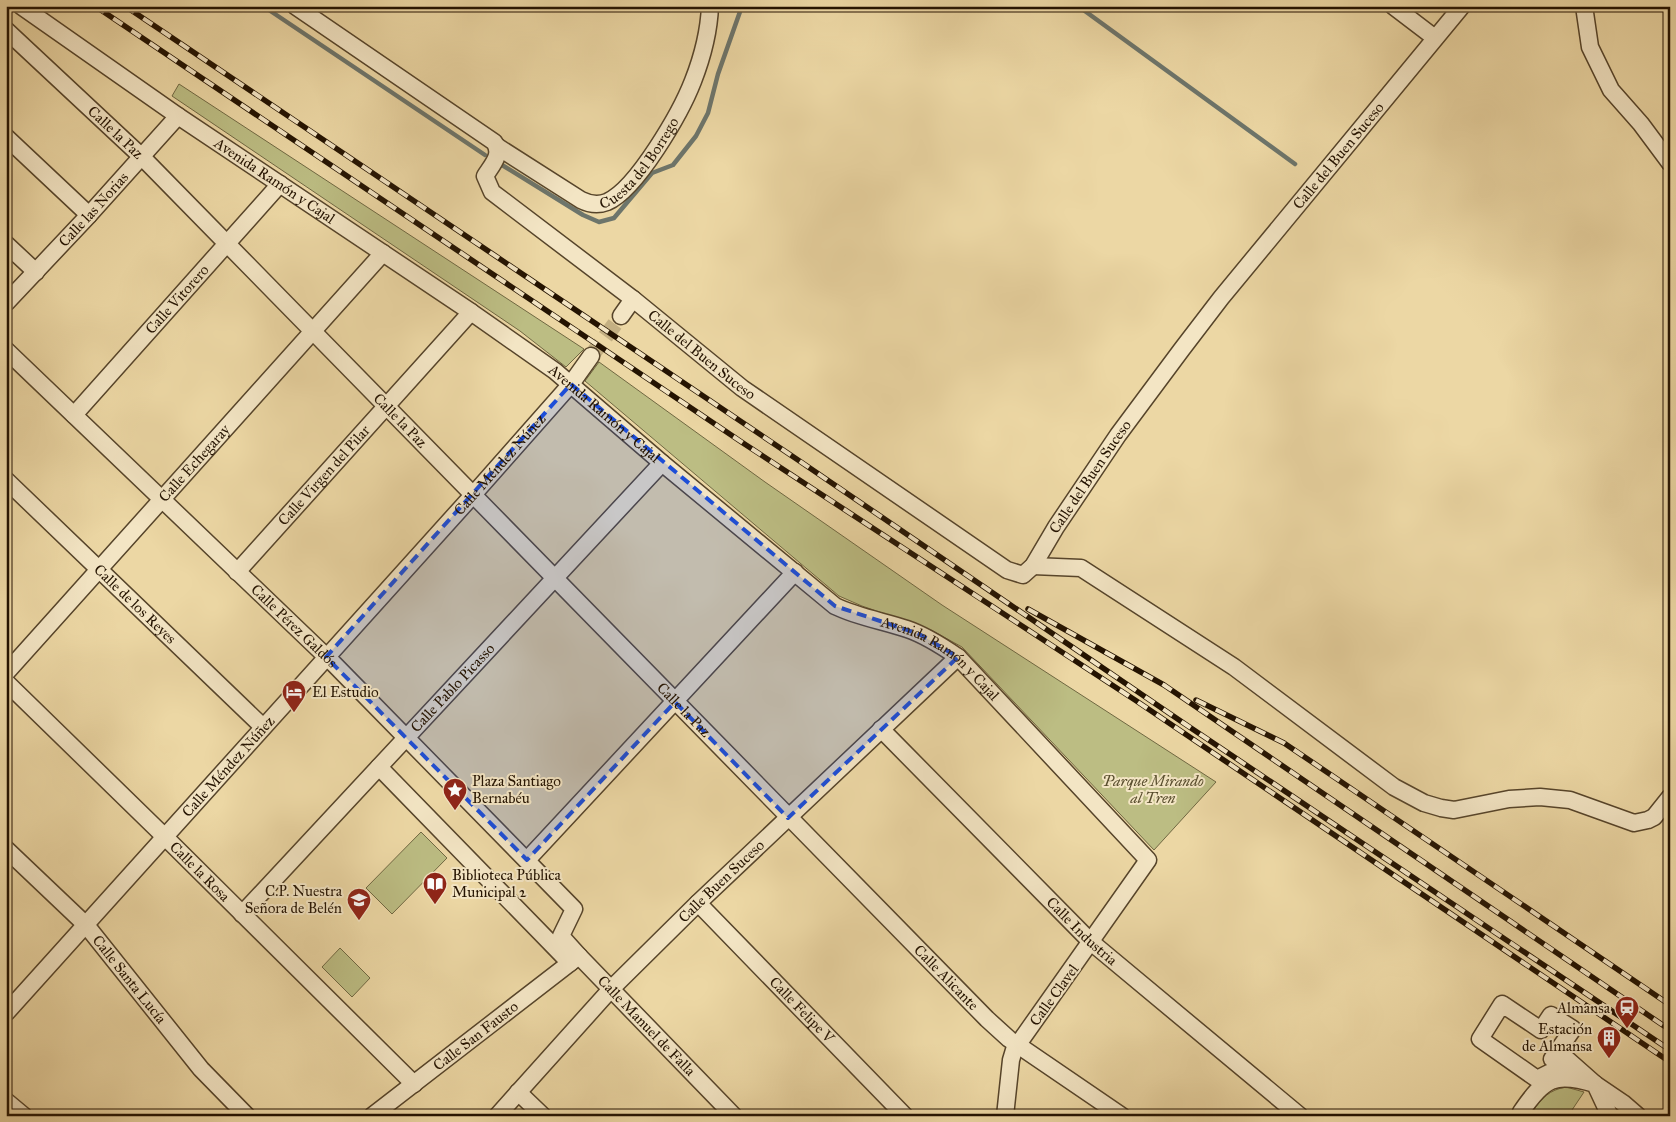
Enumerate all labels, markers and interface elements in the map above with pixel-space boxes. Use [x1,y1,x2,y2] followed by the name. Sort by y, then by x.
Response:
[1289,98,1388,213] street label: Calle del Buen Suceso
[84,102,147,163] street label: Calle la Paz
[597,114,683,213] street label: Cuesta del Borrego
[210,133,339,228] street label: Avenida Ramón y Cajal
[55,168,132,251] street label: Calle las Norias
[142,261,213,338] street label: Calle Vitorero
[644,306,759,404] street label: Calle del Buen Suceso
[544,360,665,467] street label: Avenida Ramón y Cajal
[370,389,431,452] street label: Calle la Paz
[450,410,550,519] street label: Calle Méndez Núñez
[1045,416,1135,537] street label: Calle del Buen Suceso
[155,420,234,506] street label: Calle Echegaray
[274,421,374,529] street label: Calle Virgen del Pilar
[90,561,180,648] street label: Calle de los Reyes
[247,580,341,671] street label: Calle Pérez Galdós
[878,613,1004,705] street label: Avenida Ramón y Cajal
[407,639,499,736] street label: Calle Pablo Picasso
[281,679,307,713] hotel icon: El Estudio
[653,679,715,741] street label: Calle la Paz
[312,683,379,701] place label: El Estudio
[178,712,278,821] street label: Calle Méndez Núñez
[472,772,561,807] place label: Plaza Santiago Bernabéu
[1102,772,1204,807] park label: Parque Mirando al Tren
[442,777,468,811] place icon: Plaza Santiago Bernabéu
[675,836,768,926] street label: Calle Buen Suceso
[166,838,234,906] street label: Calle la Rosa
[452,866,562,901] place label: Biblioteca Pública Municipal 2
[422,871,448,905] library icon: Biblioteca Pública Municipal 2
[245,882,343,917] place label: C.P. Nuestra Señora de Belén
[346,887,372,921] school or university icon: C.P. Nuestra Señora de Belén
[1043,893,1121,969] street label: Calle Industria
[89,932,171,1028] street label: Calle Santa Lucía
[910,941,982,1014] street label: Calle Alicante
[1026,960,1083,1029] street label: Calle Clavel
[594,972,700,1080] street label: Calle Manuel de Falla
[766,973,838,1047] street label: Calle Felipe V
[1614,995,1640,1029] station icon: Almansa
[429,997,522,1074] street label: Calle San Fausto
[1556,999,1611,1017] place label: Almansa
[1522,1020,1593,1055] place label: Estación de Almansa
[1596,1025,1622,1059] building icon: Estación de Almansa

